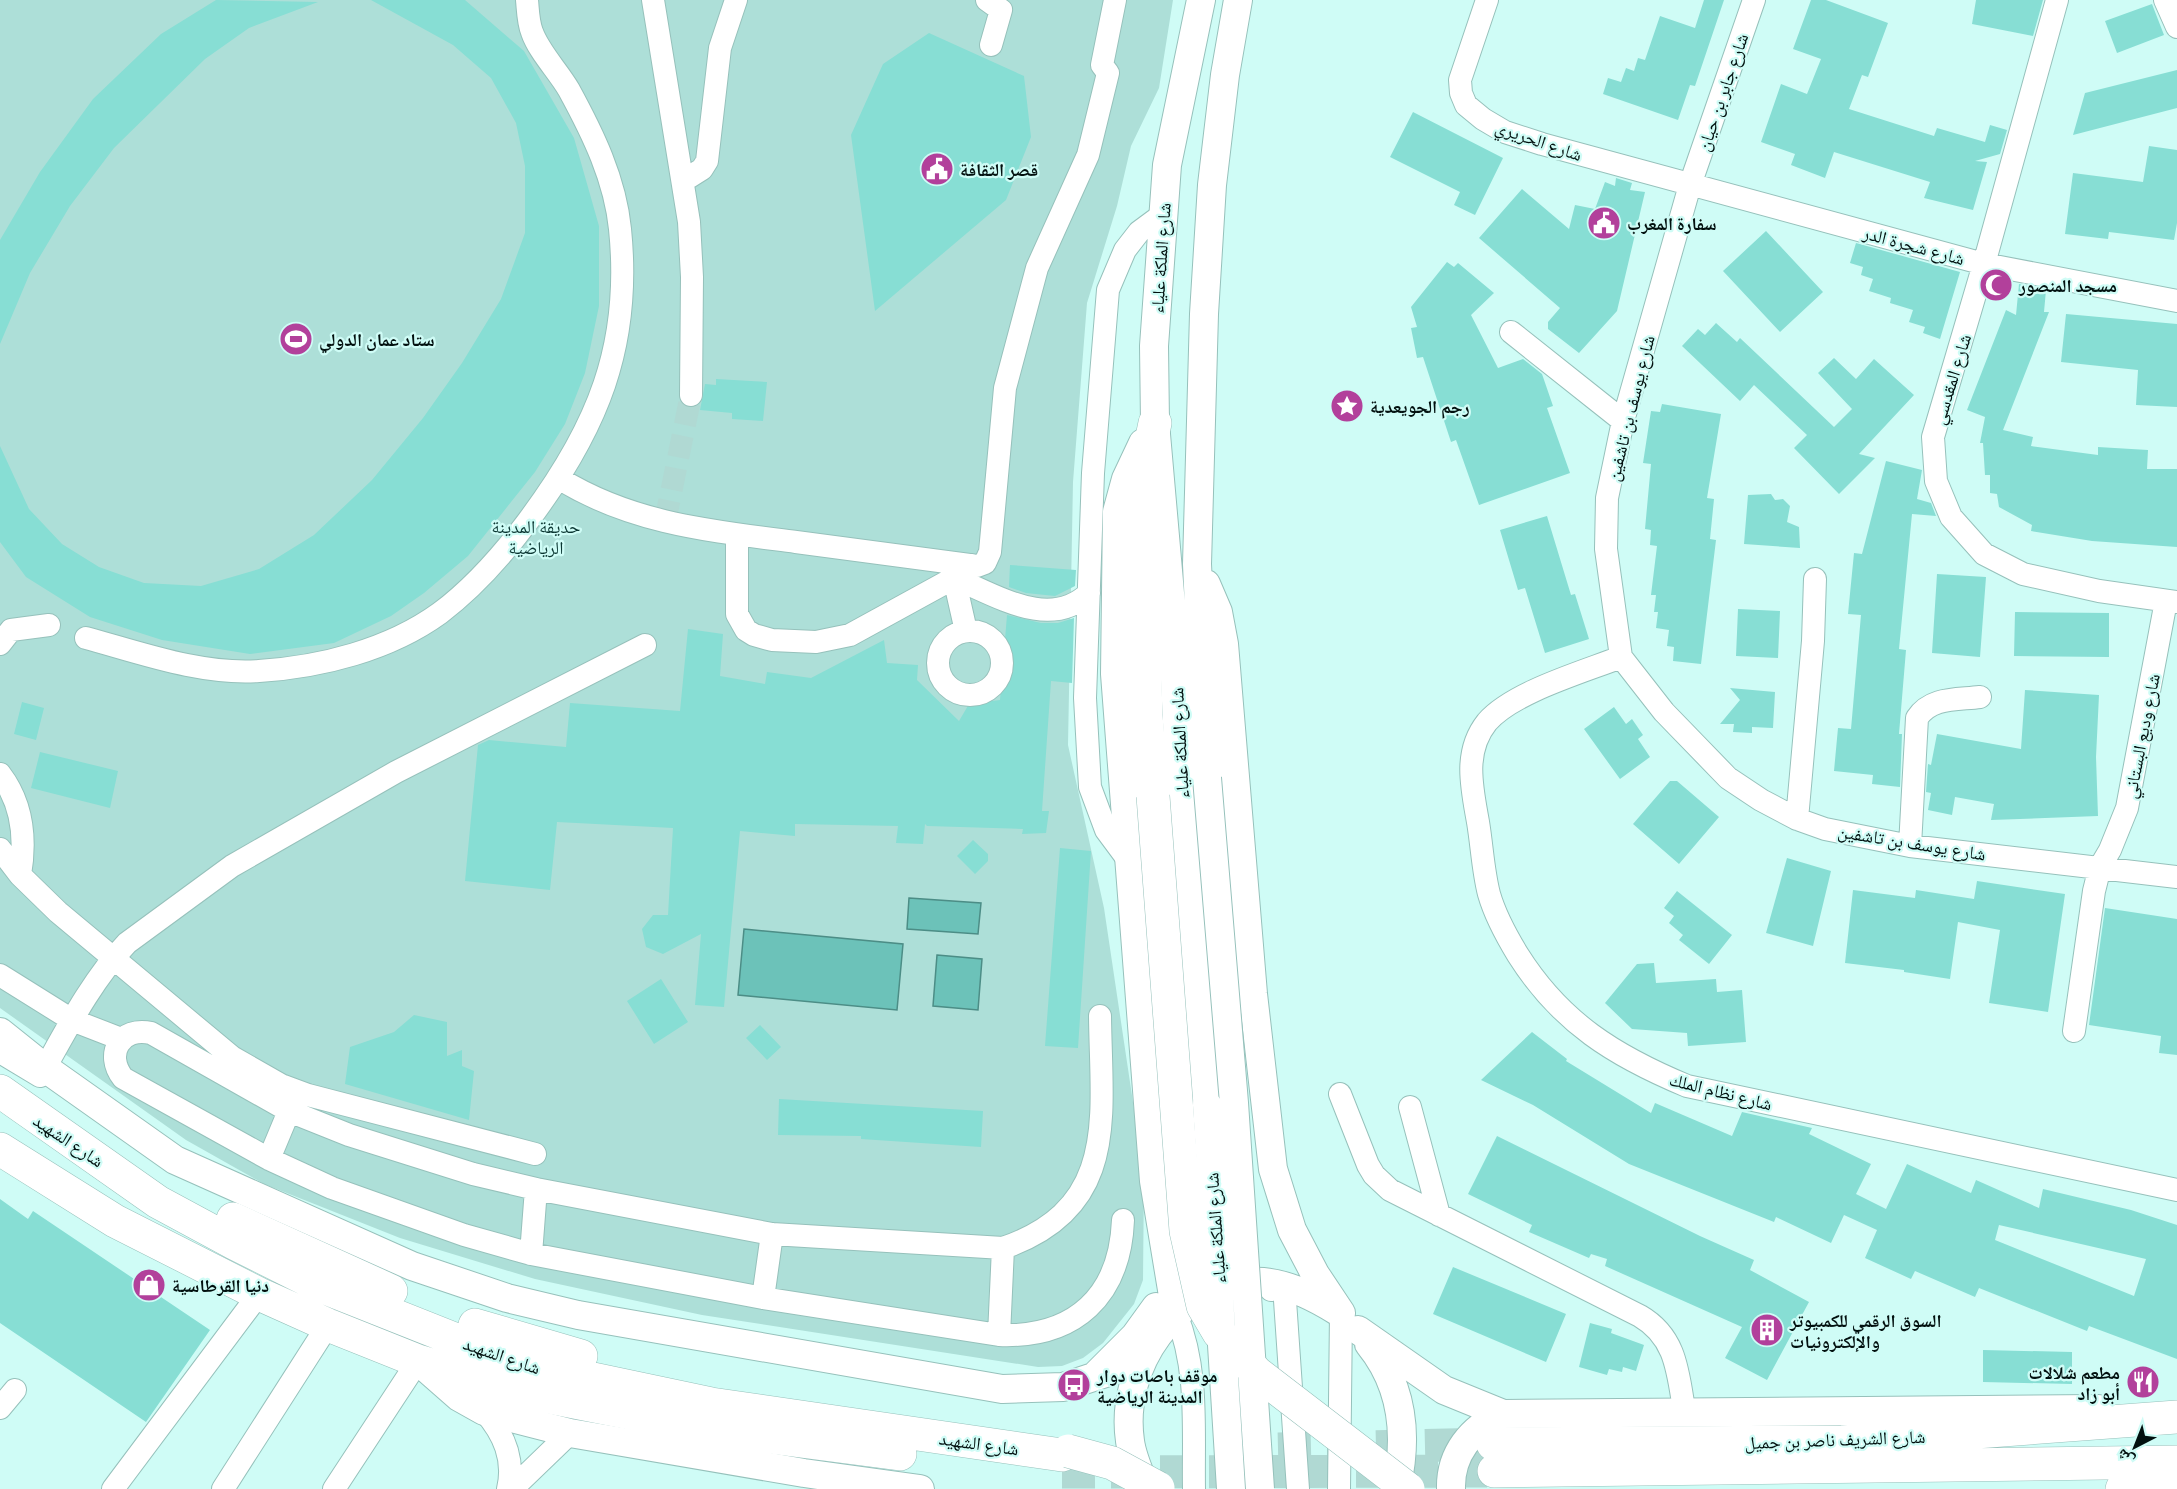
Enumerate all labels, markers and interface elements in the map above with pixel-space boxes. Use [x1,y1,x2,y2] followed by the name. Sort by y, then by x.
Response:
[1692,30,1753,154] street label: شارع جابر بن حيان
[1491,115,1585,169] street label: شارع الحريري
[919,151,955,187] public building icon: قصر الثقافة
[960,158,1038,180] place label: قصر الثقافة
[1145,202,1176,314] street label: شارع الملكة علياء
[1586,205,1622,241] public building icon: سفارة المغرب
[1627,212,1717,235] place label: سفارة المغرب
[1860,221,1967,270] street label: شارع شجرة الدر
[1978,267,2014,303] mosque icon: مسجد المنصور
[2018,274,2117,296] place label: مسجد المنصور
[278,321,314,357] sports icon: ستاد عمان الدولي
[319,328,435,354] place label: ستاد عمان الدولي
[1927,331,1980,428] street label: شارع المقدسي
[1601,333,1660,483] street label: شارع يوسف بن تاشفين
[1329,388,1365,424] place icon: رجم الجويعدية
[1370,395,1470,419] place label: رجم الجويعدية
[492,515,580,558] park label: حديقة المدينة الرياضية
[2118,672,2168,801] street label: شارع وديع البستاني
[1165,687,1194,799] street label: شارع الملكة علياء
[1836,819,1988,866] street label: شارع يوسف بن تاشفين
[1667,1068,1775,1116] street label: شارع نظام الملك
[29,1108,108,1172] street label: شارع الشهيد
[1200,1172,1231,1284] street label: شارع الملكة علياء
[131,1267,167,1303] shop icon: دنيا القرطاسية
[172,1274,269,1296] place label: دنيا القرطاسية
[1789,1309,1942,1352] place label: السوق الرقمي للكمبيوتر والإلكترونيات
[1749,1312,1785,1348] building icon: السوق الرقمي للكمبيوتر والإلكترونيات
[460,1332,543,1379] street label: شارع الشهيد
[2029,1361,2120,1405] place label: مطعم شلالات أبو زاد
[1096,1364,1218,1407] place label: موقف باصات دوار المدينة الرياضية
[2125,1364,2161,1400] restaurant icon: مطعم شلالات أبو زاد
[1056,1367,1092,1403] bus stop icon: موقف باصات دوار المدينة الرياضية
[2105,1417,2165,1477] north arrow
[1744,1425,1926,1454] street label: شارع الشريف ناصر بن جميل
[938,1427,1020,1460] street label: شارع الشهيد
[2112,1445,2138,1471] text: ش

